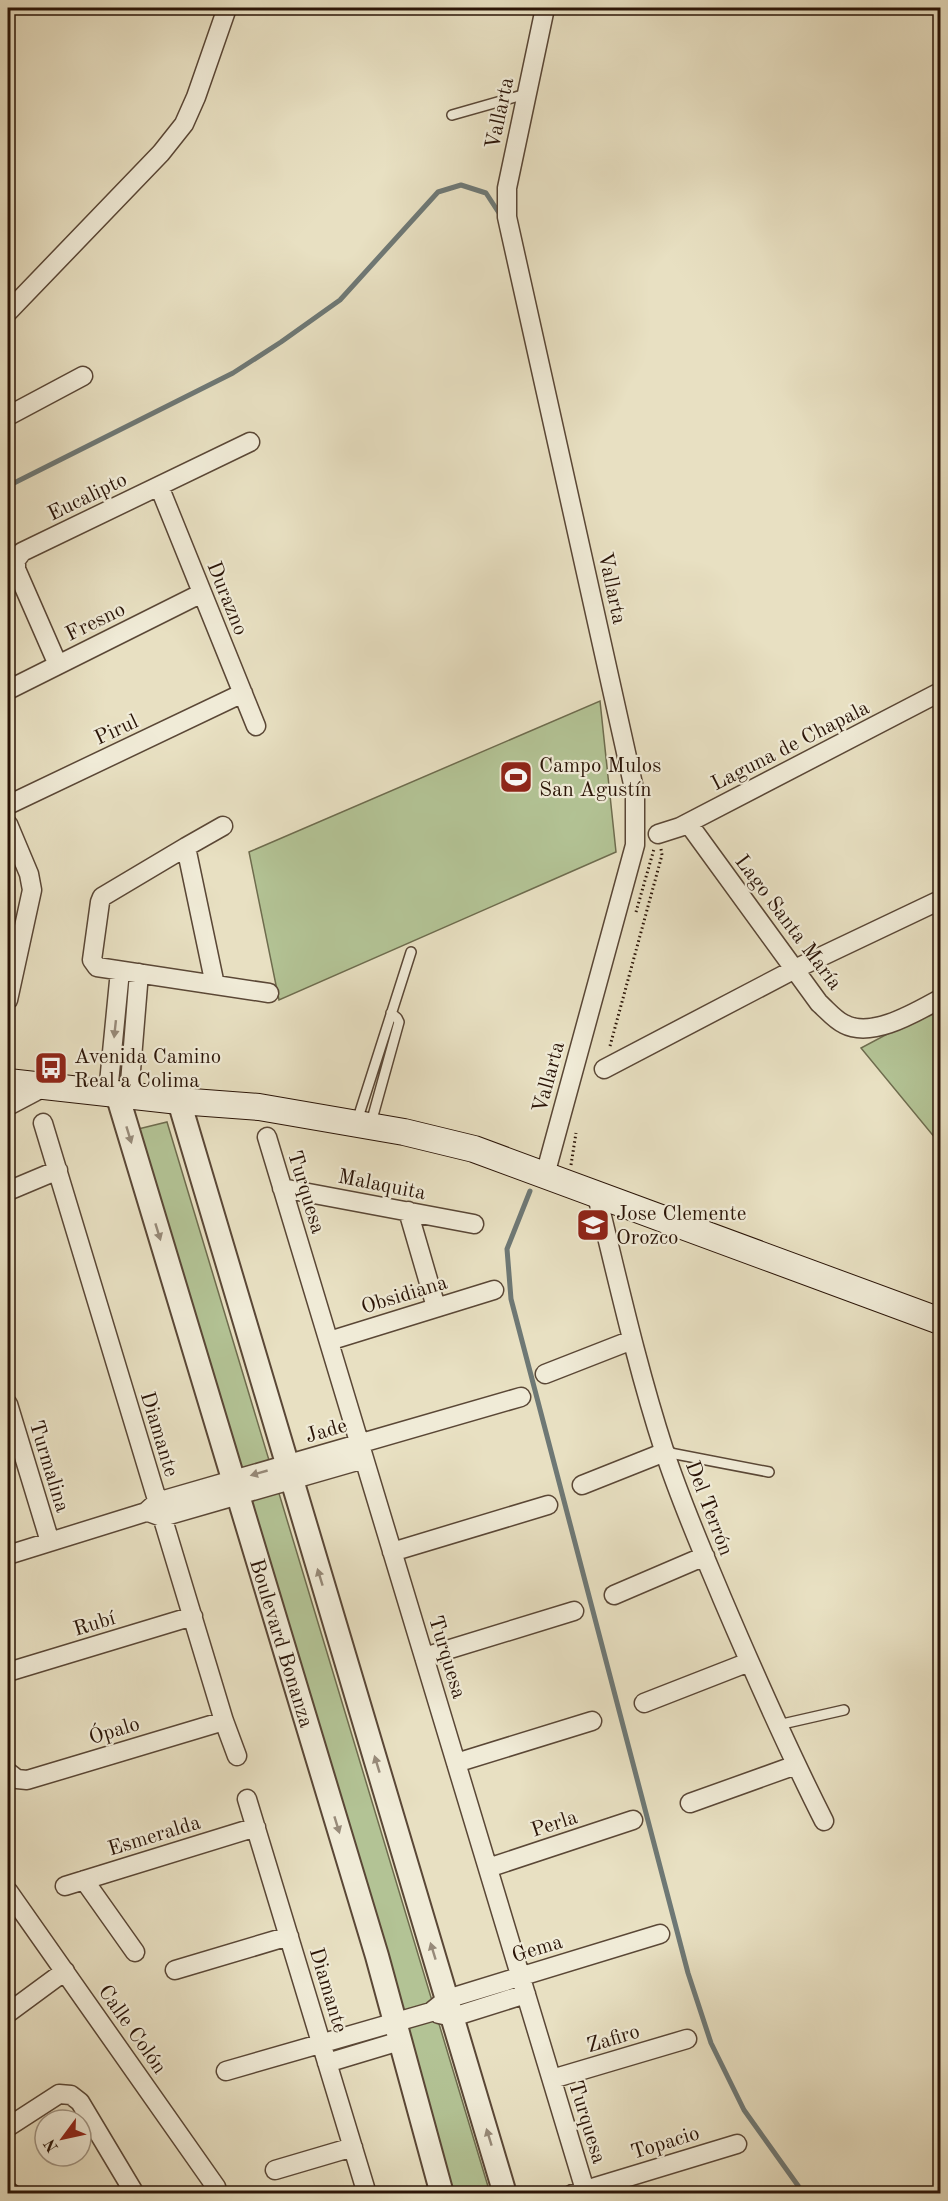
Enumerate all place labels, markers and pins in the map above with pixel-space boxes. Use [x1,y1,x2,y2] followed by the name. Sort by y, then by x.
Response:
[539,756,661,801] place label: Campo Mulos San Agustín
[498,759,534,795] sports icon: Campo Mulos San Agustín
[74,1047,221,1092] place label: Avenida Camino Real a Colima
[33,1050,69,1086] bus stop icon: Avenida Camino Real a Colima
[616,1204,747,1249] place label: Jose Clemente Orozco
[575,1207,611,1243] school or university icon: Jose Clemente Orozco

